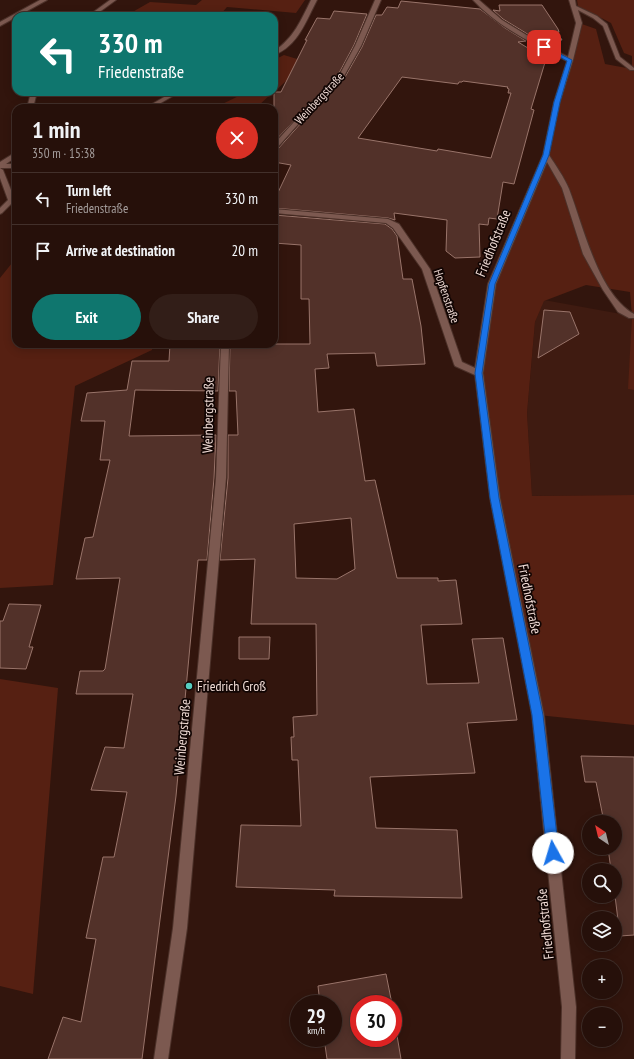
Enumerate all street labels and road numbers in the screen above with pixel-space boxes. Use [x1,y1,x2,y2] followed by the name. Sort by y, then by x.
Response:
[291,69,347,127] street label: Weinbergstraße
[471,207,515,279] street label: Friedhofstraße
[431,267,463,325] street label: Hopfenstraße
[198,377,218,453] street label: Weinbergstraße
[514,563,546,636] street label: Friedhofstraße
[170,698,194,776] street label: Weinbergstraße
[532,888,558,960] street label: Friedhofstraße

